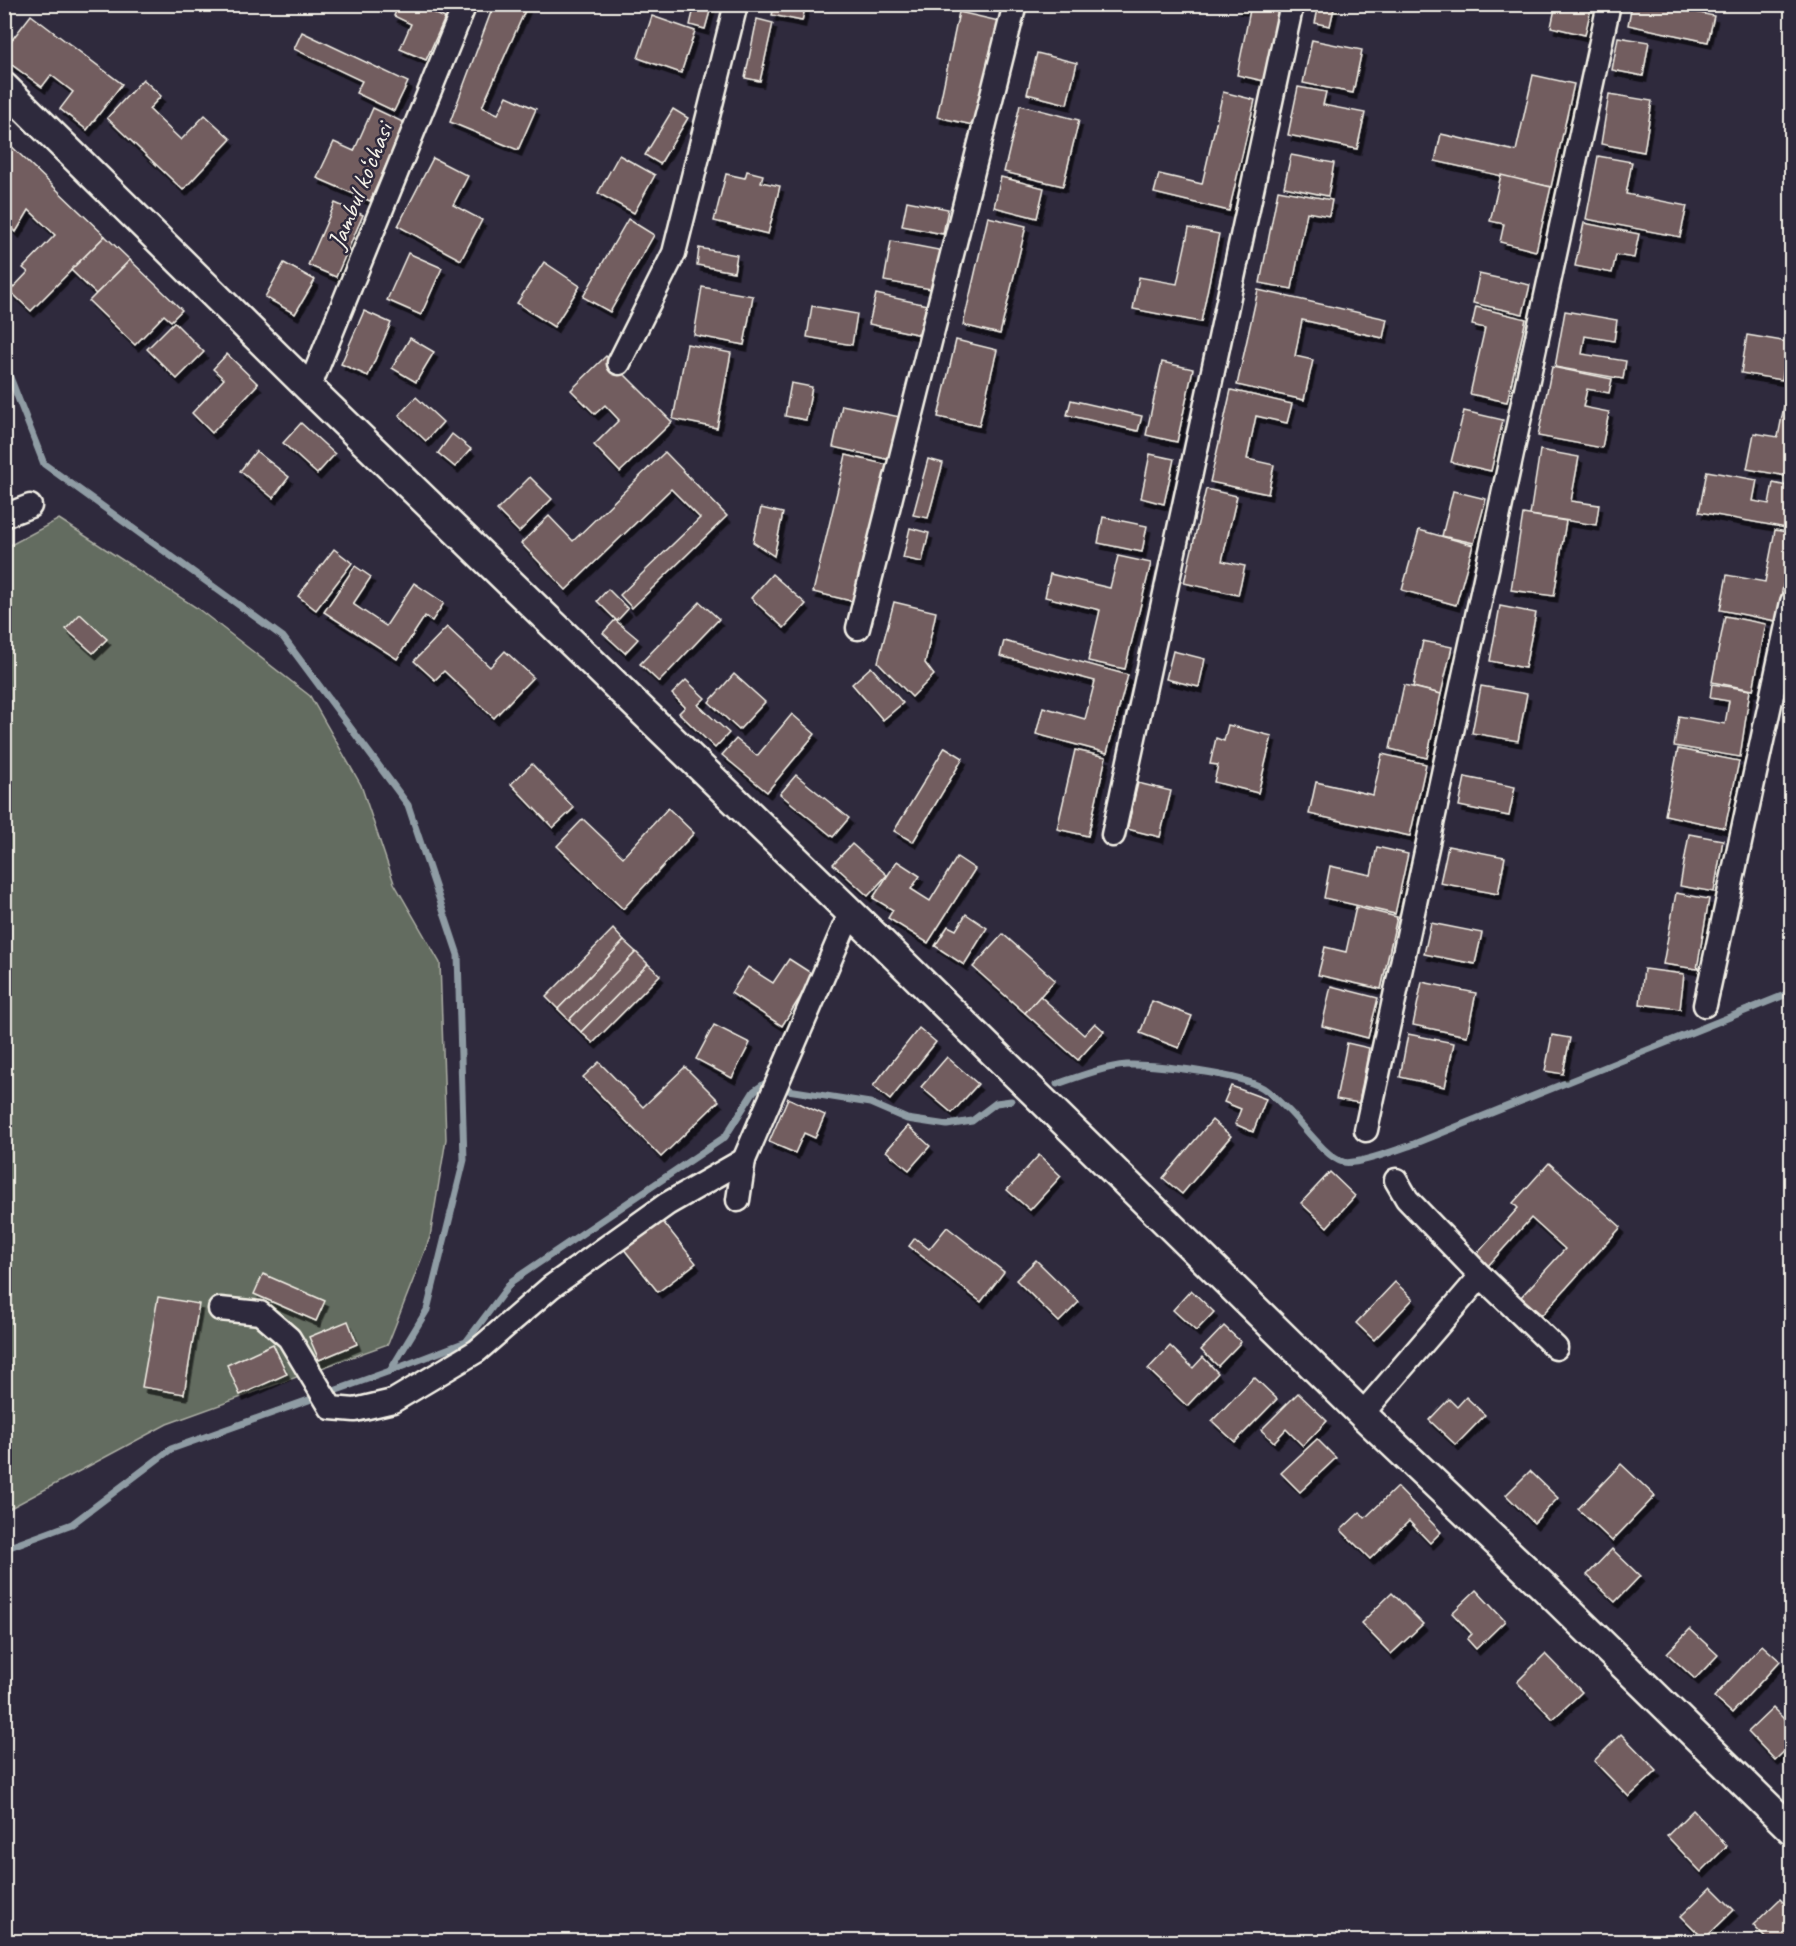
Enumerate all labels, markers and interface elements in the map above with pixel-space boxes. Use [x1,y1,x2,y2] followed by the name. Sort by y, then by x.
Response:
[319,115,401,256] street label: Jambul ko‘chasi

